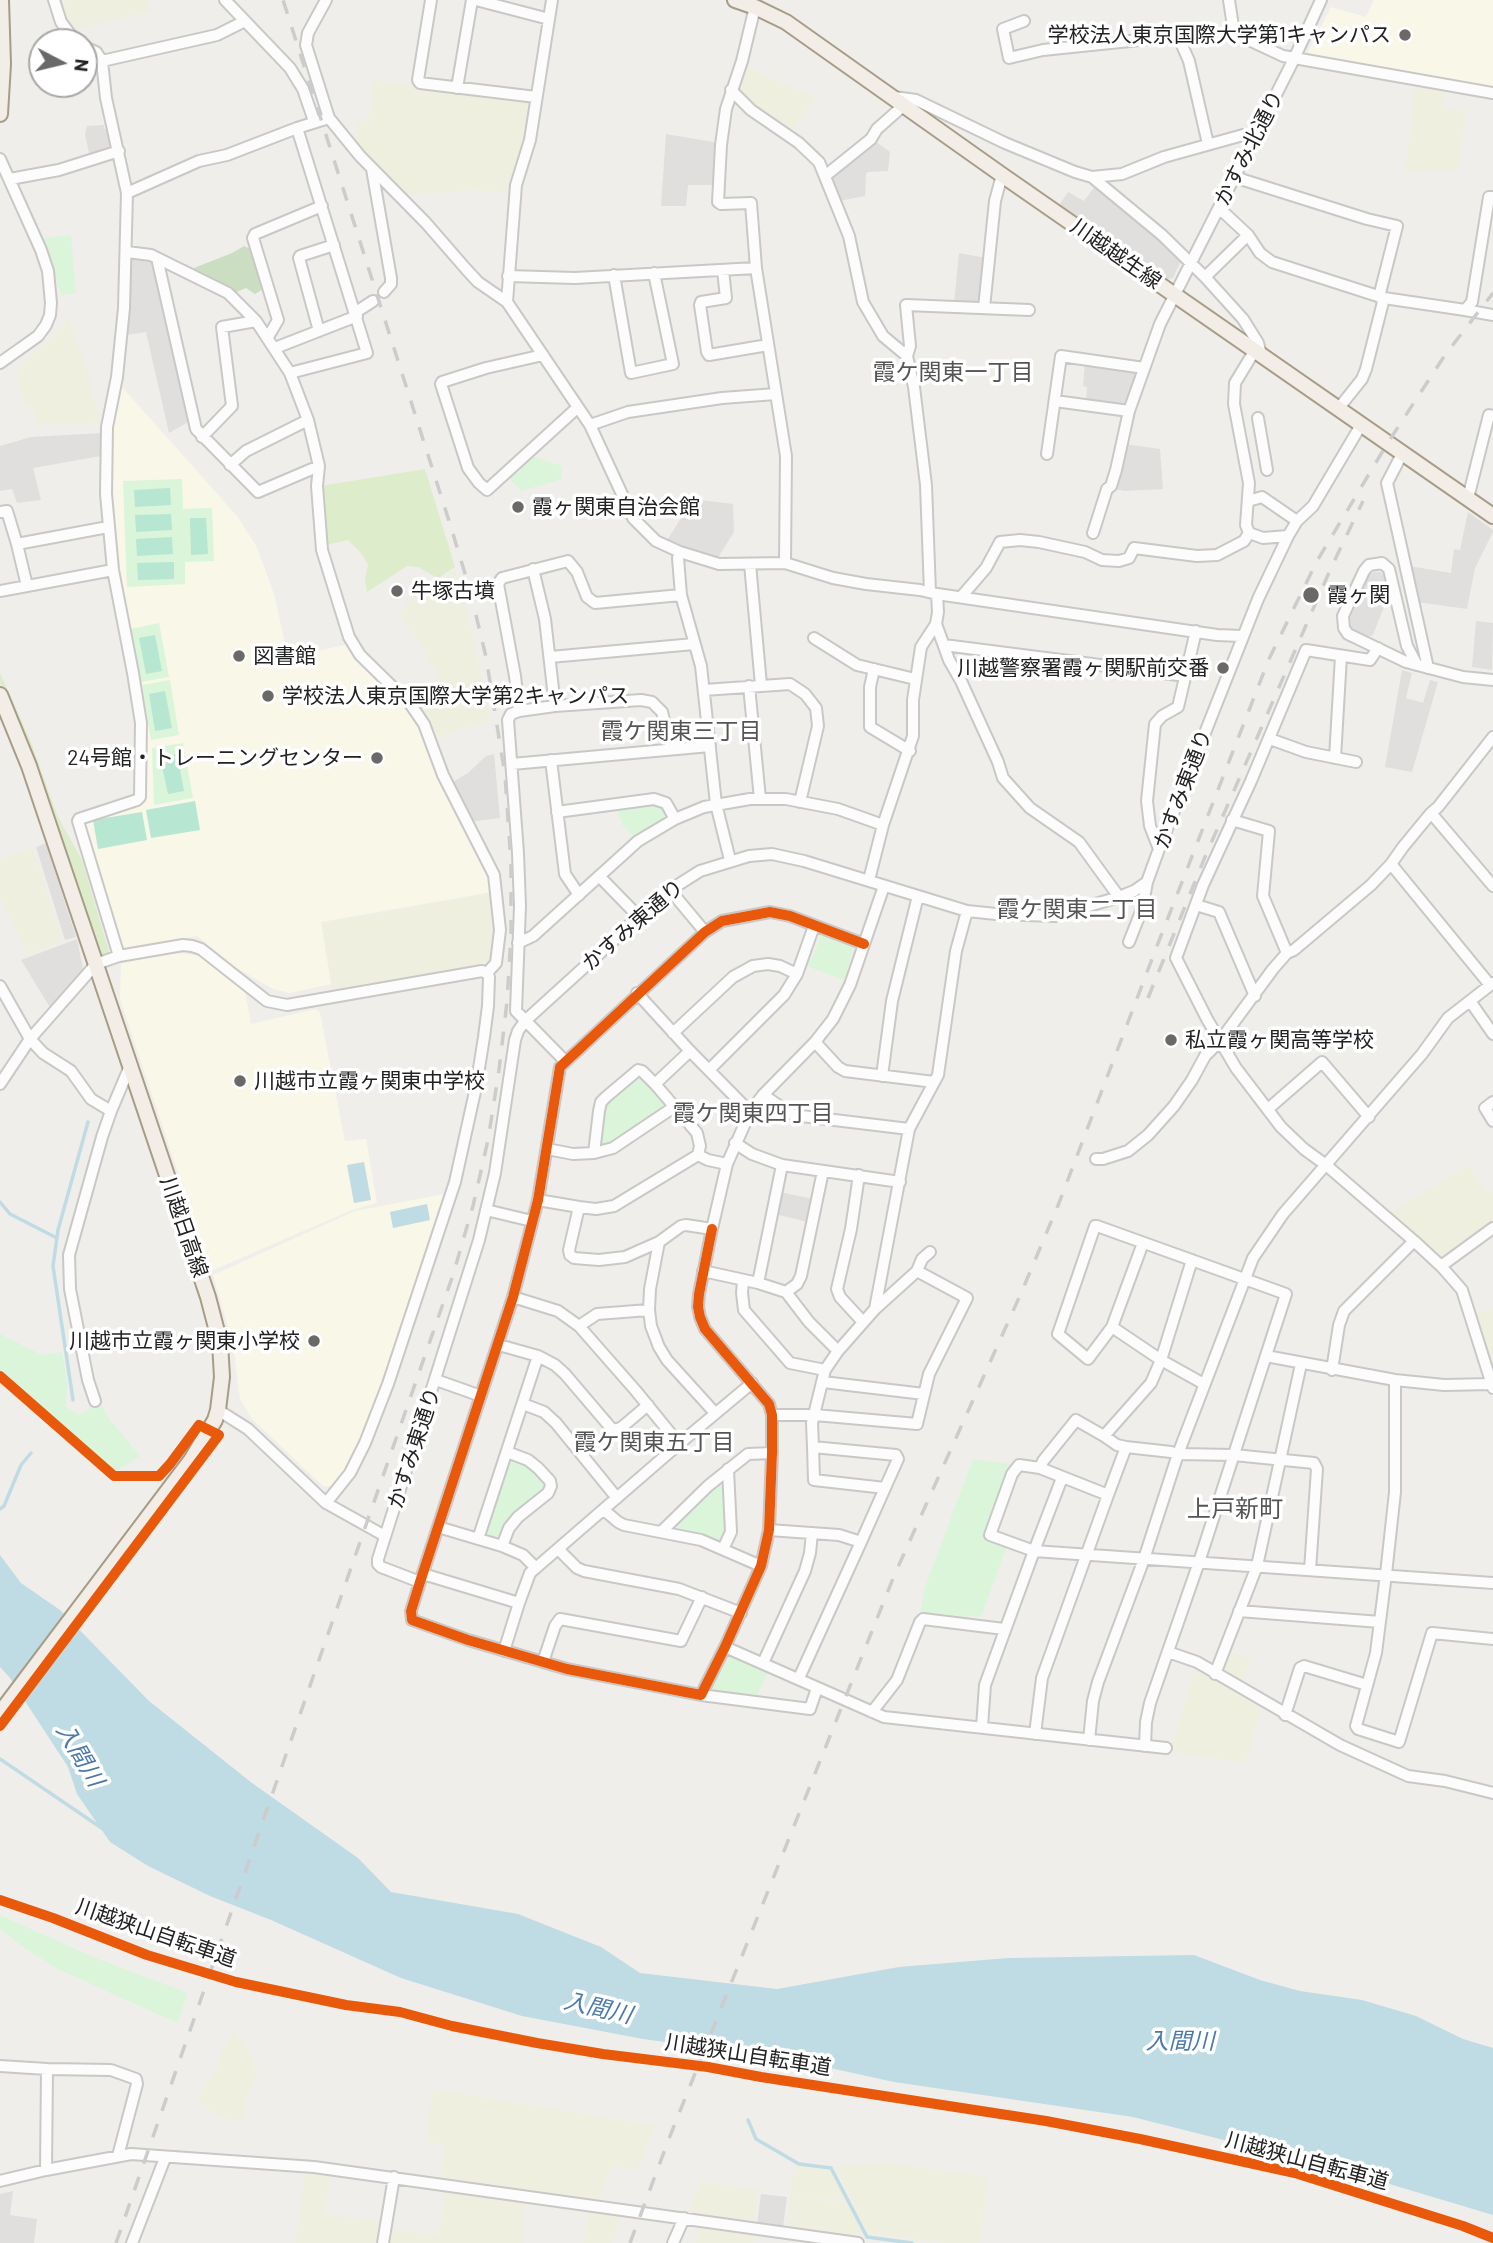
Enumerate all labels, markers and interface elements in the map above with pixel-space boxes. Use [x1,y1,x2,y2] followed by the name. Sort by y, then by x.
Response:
[1048,22,1391,48] place label: 学校法人東京国際大学第1キャンパス
[1397,27,1413,43] marker: 学校法人東京国際大学第1キャンパス
[28,28,98,98] north arrow
[70,58,95,73] text: N
[1209,86,1289,210] street label: かすみ北通り
[1066,214,1166,294] street label: 川越越生線
[873,358,1033,386] district label: 霞ケ関東一丁目
[532,494,700,520] place label: 霞ヶ関東自治会館
[510,499,526,515] marker: 霞ヶ関東自治会館
[411,578,495,604] place label: 牛塚古墳
[1327,582,1390,608] place label: 霞ヶ関
[389,583,405,599] marker: 牛塚古墳
[1301,585,1321,605] marker: 霞ヶ関
[253,643,316,669] place label: 図書館
[231,648,247,664] marker: 図書館
[957,655,1209,681] place label: 川越警察署霞ヶ関駅前交番
[1215,660,1231,676] marker: 川越警察署霞ヶ関駅前交番
[282,683,629,709] place label: 学校法人東京国際大学第2キャンパス
[260,688,276,704] marker: 学校法人東京国際大学第2キャンパス
[601,717,761,745] district label: 霞ケ関東三丁目
[1149,726,1217,852] street label: かすみ東通り
[67,745,363,771] place label: 24号館・トレーニングセンター
[369,750,385,766] marker: 24号館・トレーニングセンター
[577,874,689,976] street label: かすみ東通り
[997,895,1157,923] district label: 霞ケ関東二丁目
[1185,1027,1374,1053] place label: 私立霞ヶ関高等学校
[1163,1032,1179,1048] marker: 私立霞ヶ関高等学校
[254,1068,485,1094] place label: 川越市立霞ヶ関東中学校
[232,1073,248,1089] marker: 川越市立霞ヶ関東中学校
[673,1099,833,1127] district label: 霞ケ関東四丁目
[155,1173,213,1281] street label: 川越日高線
[69,1328,300,1354] place label: 川越市立霞ヶ関東小学校
[306,1333,322,1349] marker: 川越市立霞ヶ関東小学校
[383,1384,445,1512] street label: かすみ東通り
[574,1428,734,1456] district label: 霞ケ関東五丁目
[1187,1495,1283,1523] district label: 上戸新町
[50,1718,110,1792] water label: 入間川
[72,1894,240,1972] street label: 川越狭山自転車道
[561,1987,635,2029] water label: 入間川
[1146,2027,1214,2055] water label: 入間川
[663,2029,833,2081] street label: 川越狭山自転車道
[1223,2127,1391,2195] street label: 川越狭山自転車道

